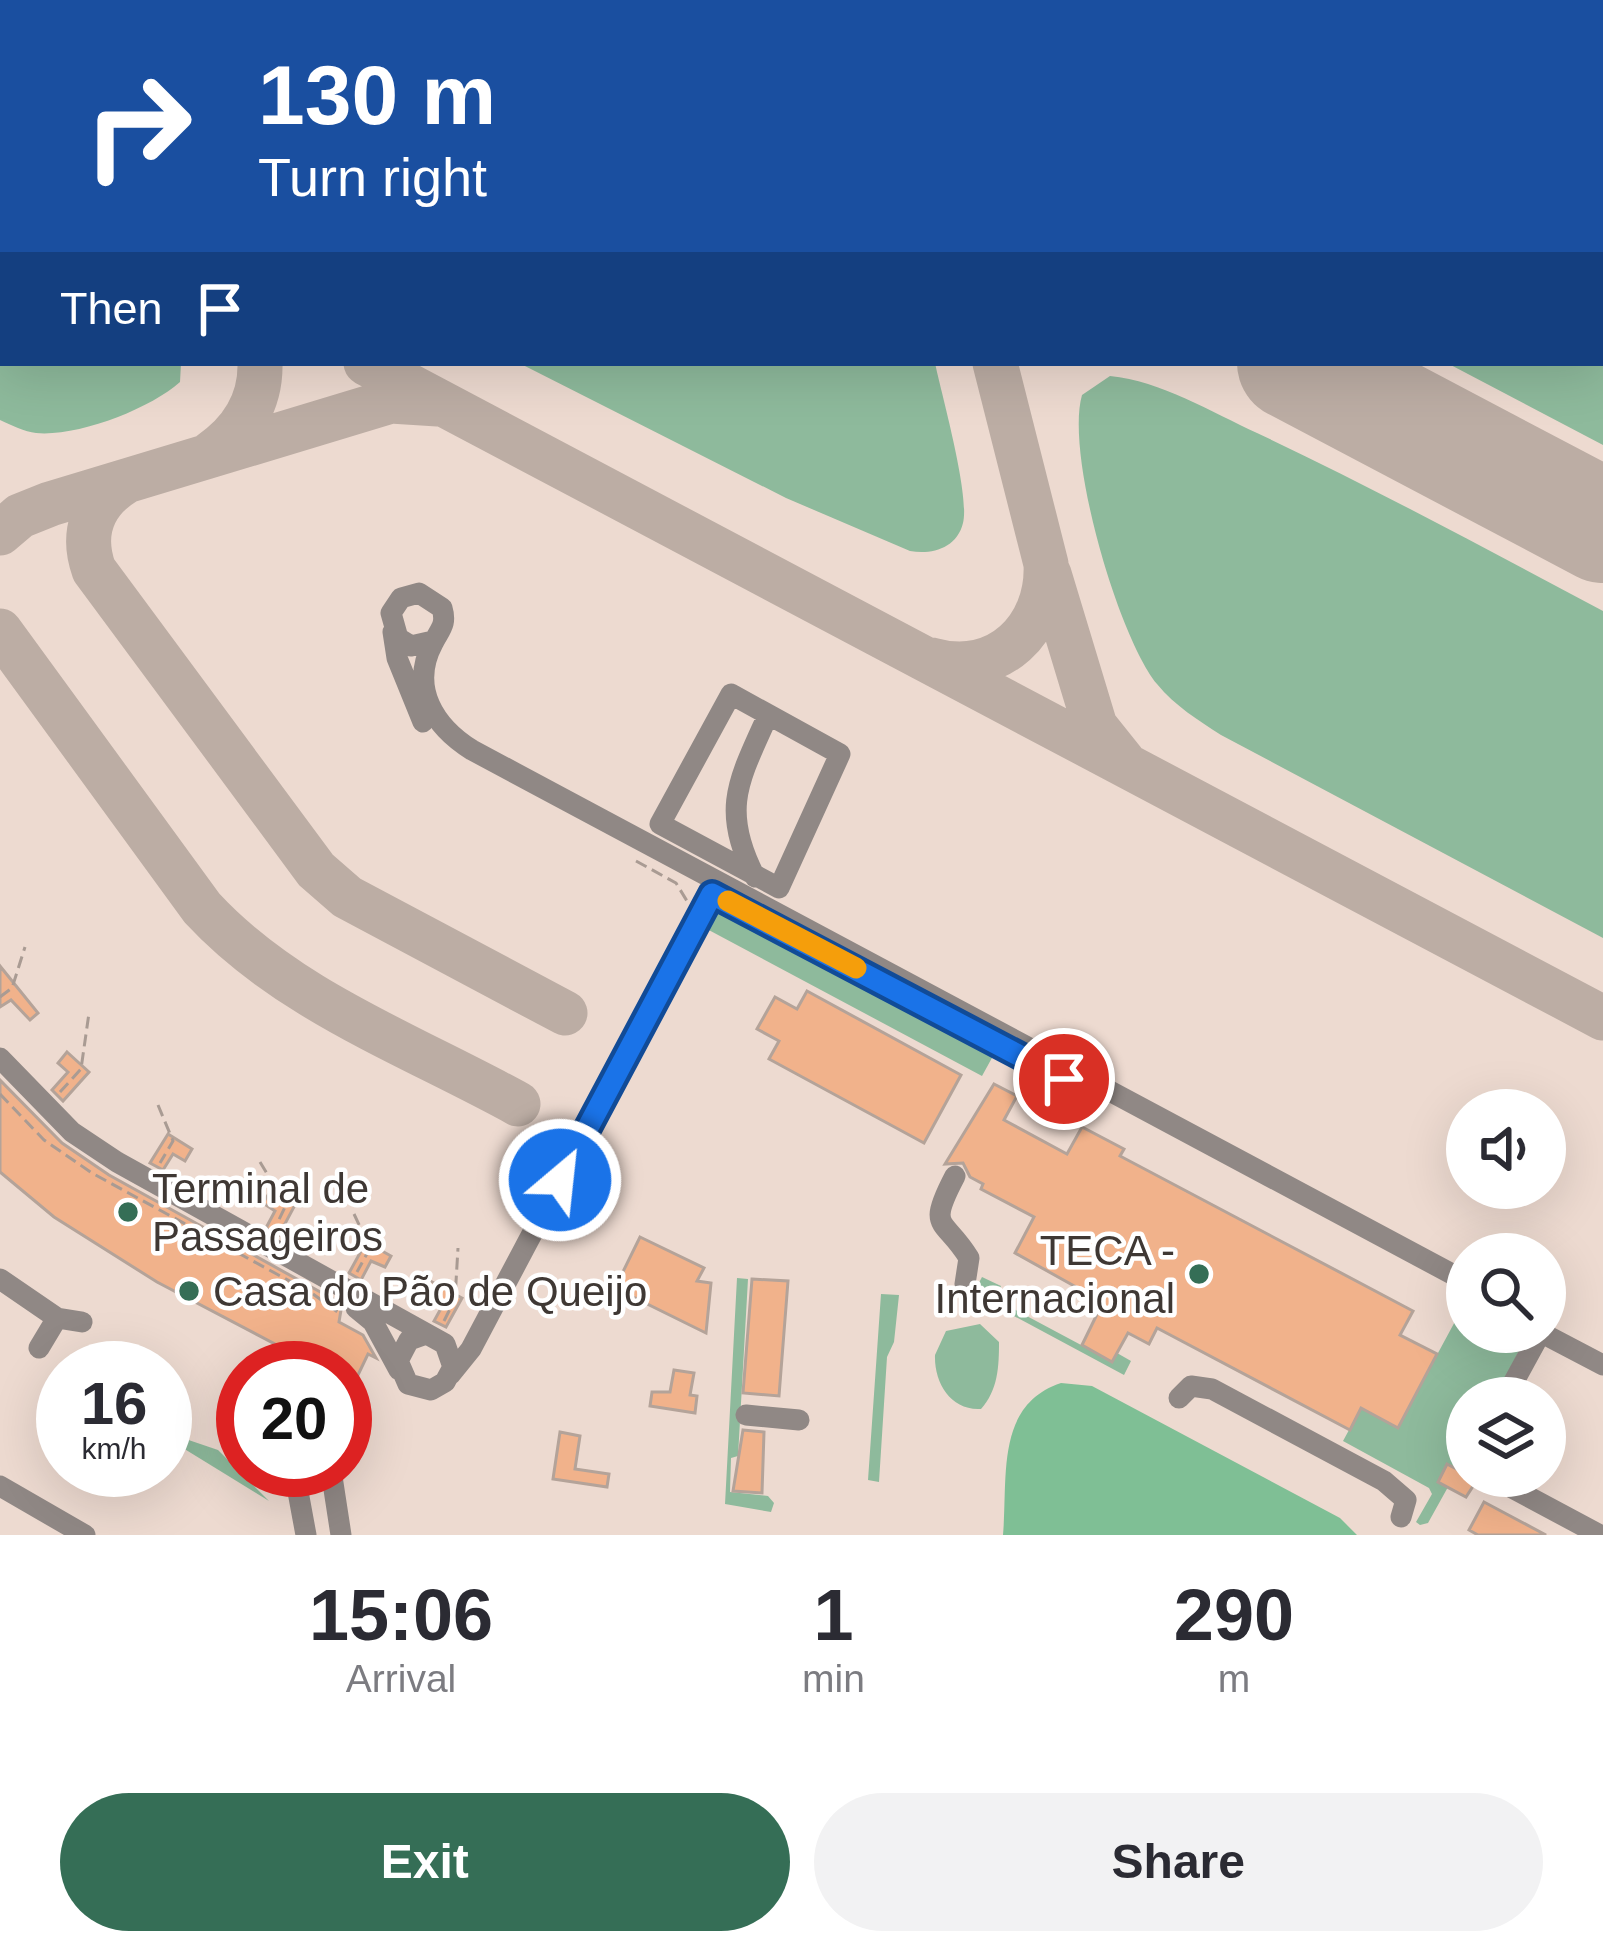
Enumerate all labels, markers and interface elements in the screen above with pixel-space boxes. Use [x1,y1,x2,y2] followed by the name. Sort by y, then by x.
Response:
[60,48,216,204] icon: right
[258,48,496,142] text: 130 m
[258,147,487,207] text: Turn right
[187,276,253,342] icon: arrive
[60,283,163,334] text: Then
[1013,1028,1115,1130] pin
[1031,1046,1097,1112] icon: arrive
[1446,1089,1566,1497] map controls
[1446,1089,1566,1209] button: sound
[497,1117,623,1243] position arrow
[152,1165,383,1260] place label: Terminal de Passageiros
[115,1199,141,1225] marker: Terminal de Passageiros
[935,1227,1175,1322] place label: TECA - Internacional
[1446,1233,1566,1353] button: search
[1186,1261,1212,1287] marker: TECA - Internacional
[213,1268,647,1315] place label: Casa do Pão de Queijo
[176,1278,202,1304] marker: Casa do Pão de Queijo
[216,1341,372,1497] speed limit sign: 20
[81,1370,147,1437] text: 16
[1446,1377,1566,1497] button: layers
[81,1432,147,1465] text: km/h
[309,1575,493,1655] text: 15:06
[813,1575,854,1655] text: 1
[1174,1575,1294,1655] text: 290
[346,1657,456,1700] text: Arrival
[802,1657,865,1700] text: min
[1218,1657,1250,1700] text: m
[60,1793,790,1931] button: Exit
[814,1793,1543,1931] button: Share

